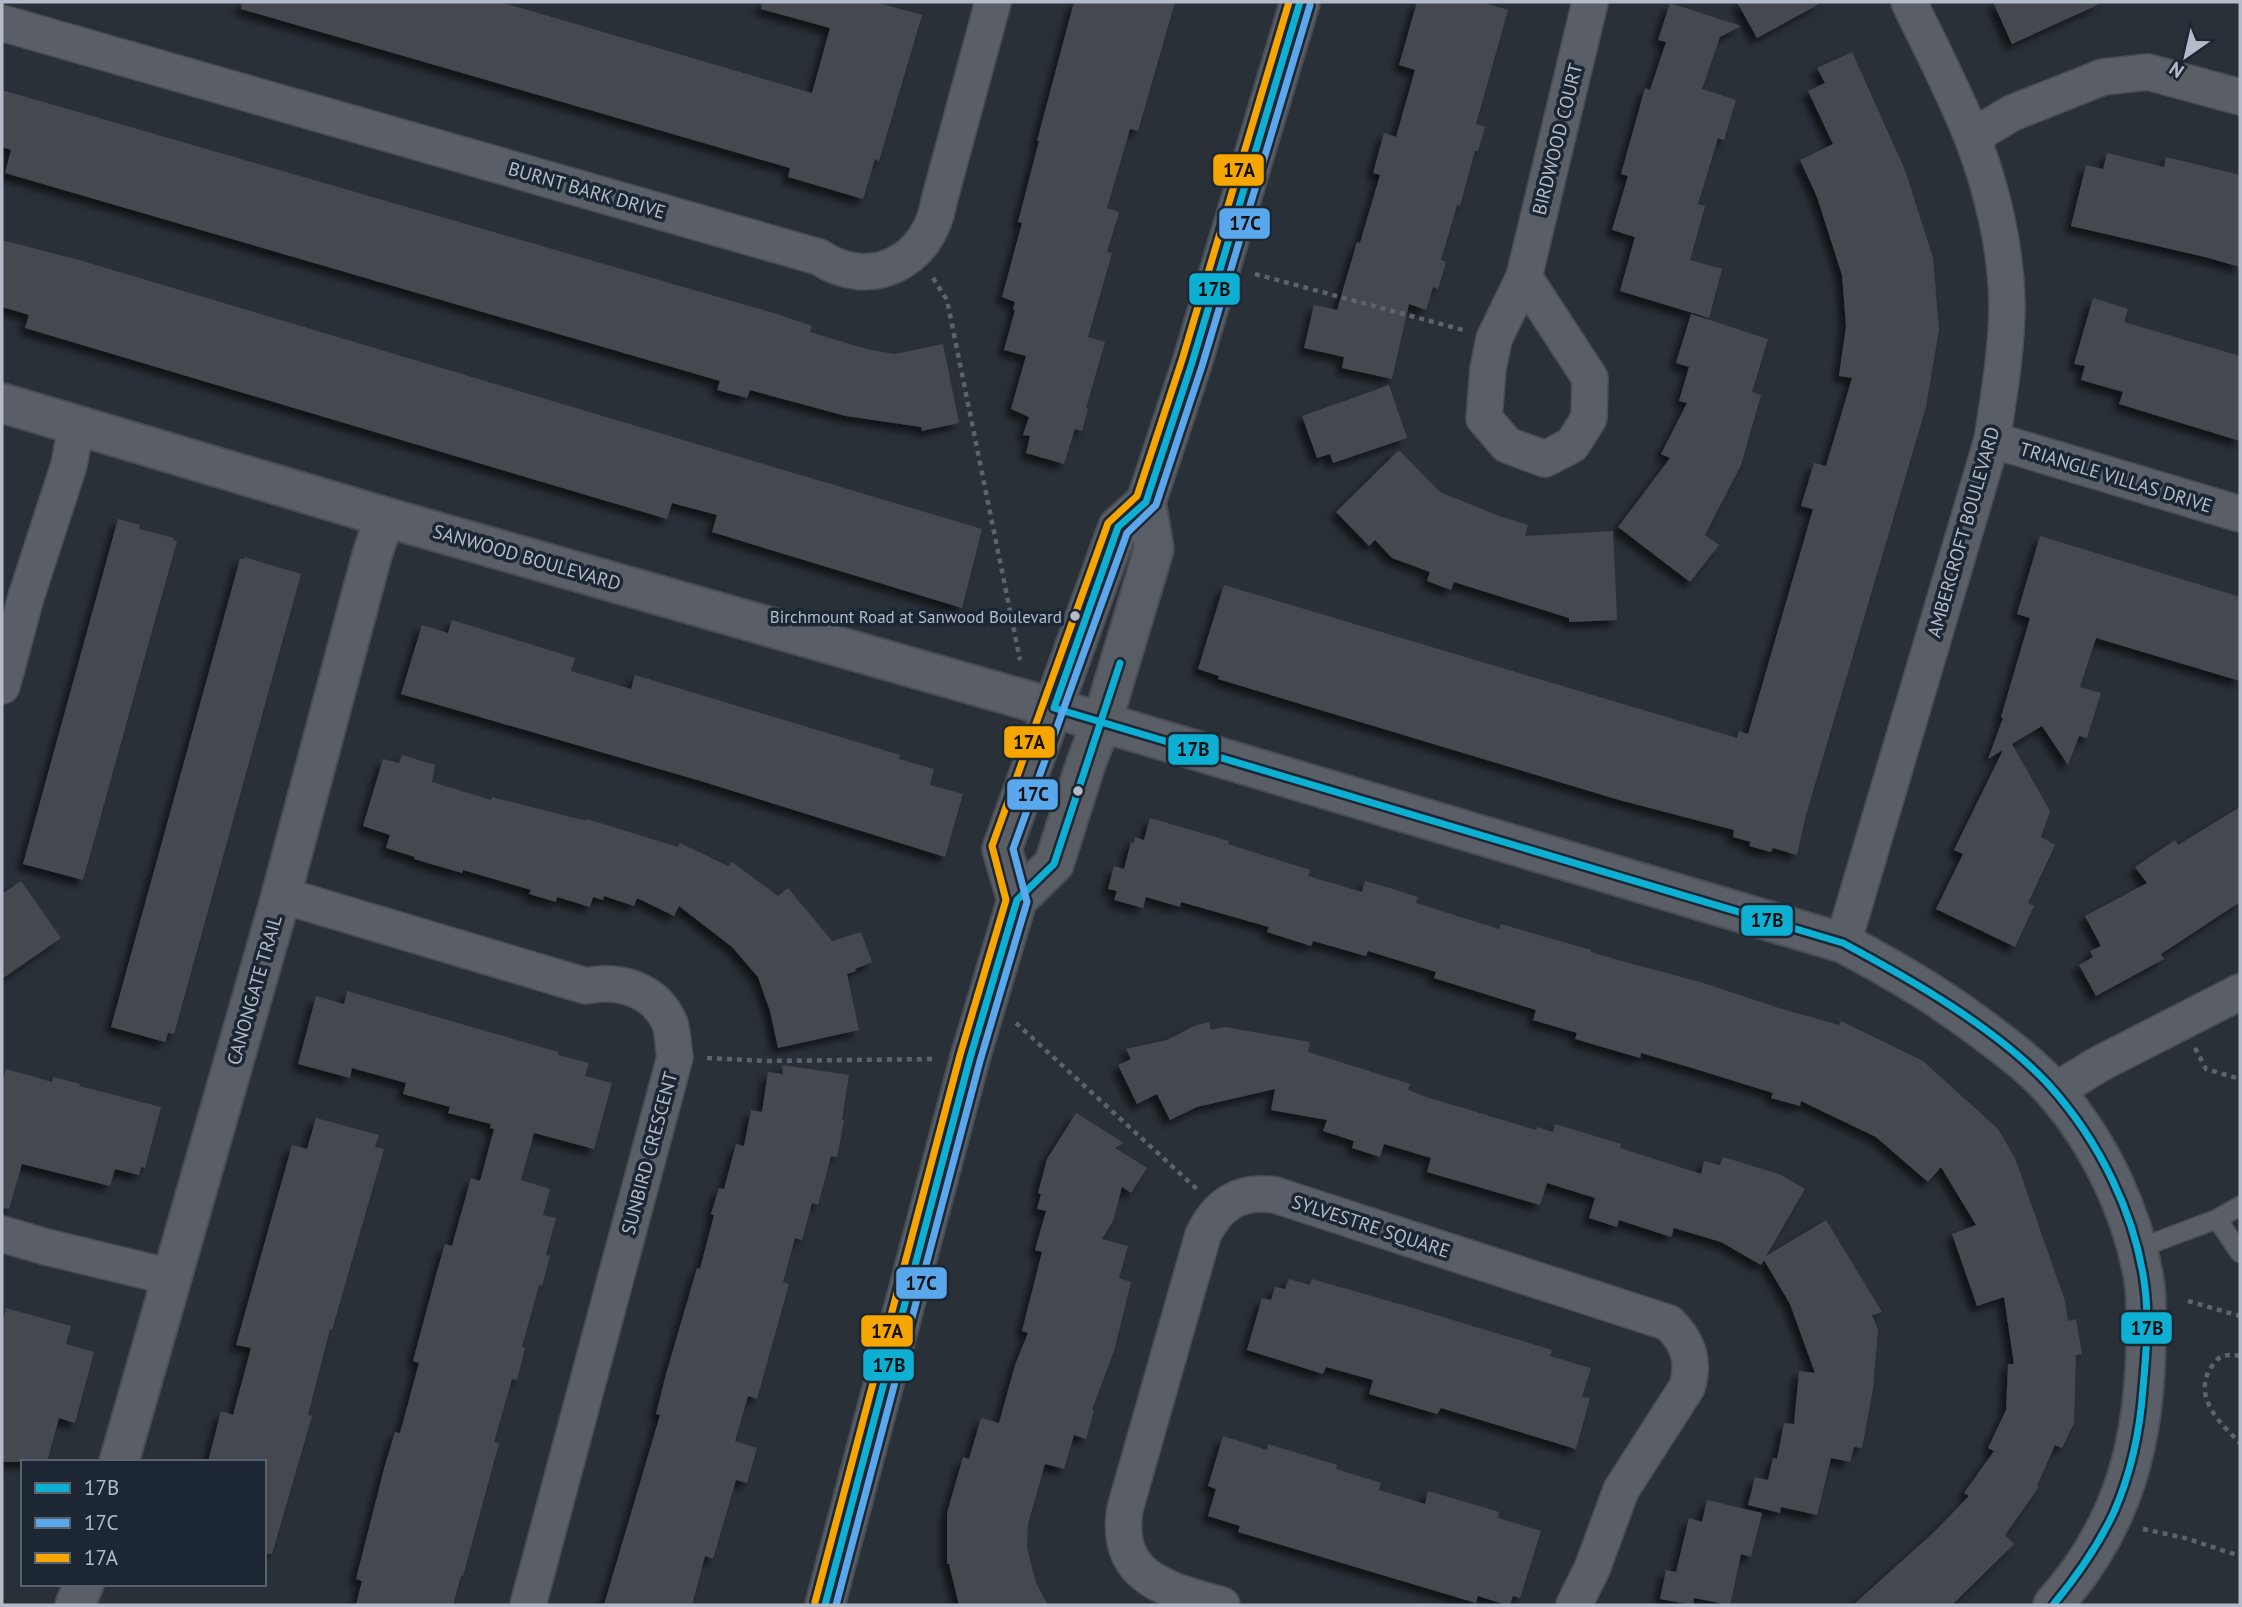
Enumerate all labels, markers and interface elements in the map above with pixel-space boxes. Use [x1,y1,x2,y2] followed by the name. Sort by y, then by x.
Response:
[2151,21,2221,91] north arrow
[2165,57,2188,84] text: N
[1527,60,1588,217] street label: BIRDWOOD COURT
[1212,153,1265,187] line badge: 17A
[506,156,668,224] street label: BURNT BARK DRIVE
[1223,158,1255,182] text: 17A
[1218,207,1271,240] line badge: 17C
[1229,211,1261,235] text: 17C
[1188,272,1241,306] line badge: 17B
[1198,277,1230,301] text: 17B
[1921,424,2005,640] street label: AMBERCROFT BOULEVARD
[2017,436,2215,518] street label: TRIANGLE VILLAS DRIVE
[430,519,624,595] street label: SANWOOD BOULEVARD
[770,606,1062,628] place label: Birchmount Road at Sanwood Boulevard
[1068,609,1082,623] marker: Birchmount Road at Sanwood Boulevard
[1003,725,1056,759] line badge: 17A
[1013,730,1045,754] text: 17A
[1167,733,1220,766] line badge: 17B
[1177,737,1209,761] text: 17B
[1006,778,1059,811] line badge: 17C
[1017,782,1049,806] text: 17C
[1071,784,1085,798] unlabelled marker
[1740,904,1794,937] line badge: 17B
[1751,908,1783,932] text: 17B
[221,912,287,1068] street label: CANONGATE TRAIL
[616,1069,682,1237] street label: SUNBIRD CRESCENT
[1289,1189,1453,1263] street label: SYLVESTRE SQUARE
[895,1266,948,1300] line badge: 17C
[905,1271,937,1295] text: 17C
[2120,1311,2173,1345] line badge: 17B
[860,1314,914,1348] line badge: 17A
[2131,1316,2163,1340] text: 17B
[871,1319,903,1343] text: 17A
[862,1348,915,1382] line badge: 17B
[873,1353,905,1377] text: 17B
[21,1460,266,1586] legend
[84,1474,119,1501] text: 17B
[84,1509,119,1536] text: 17C
[84,1544,119,1571] text: 17A

